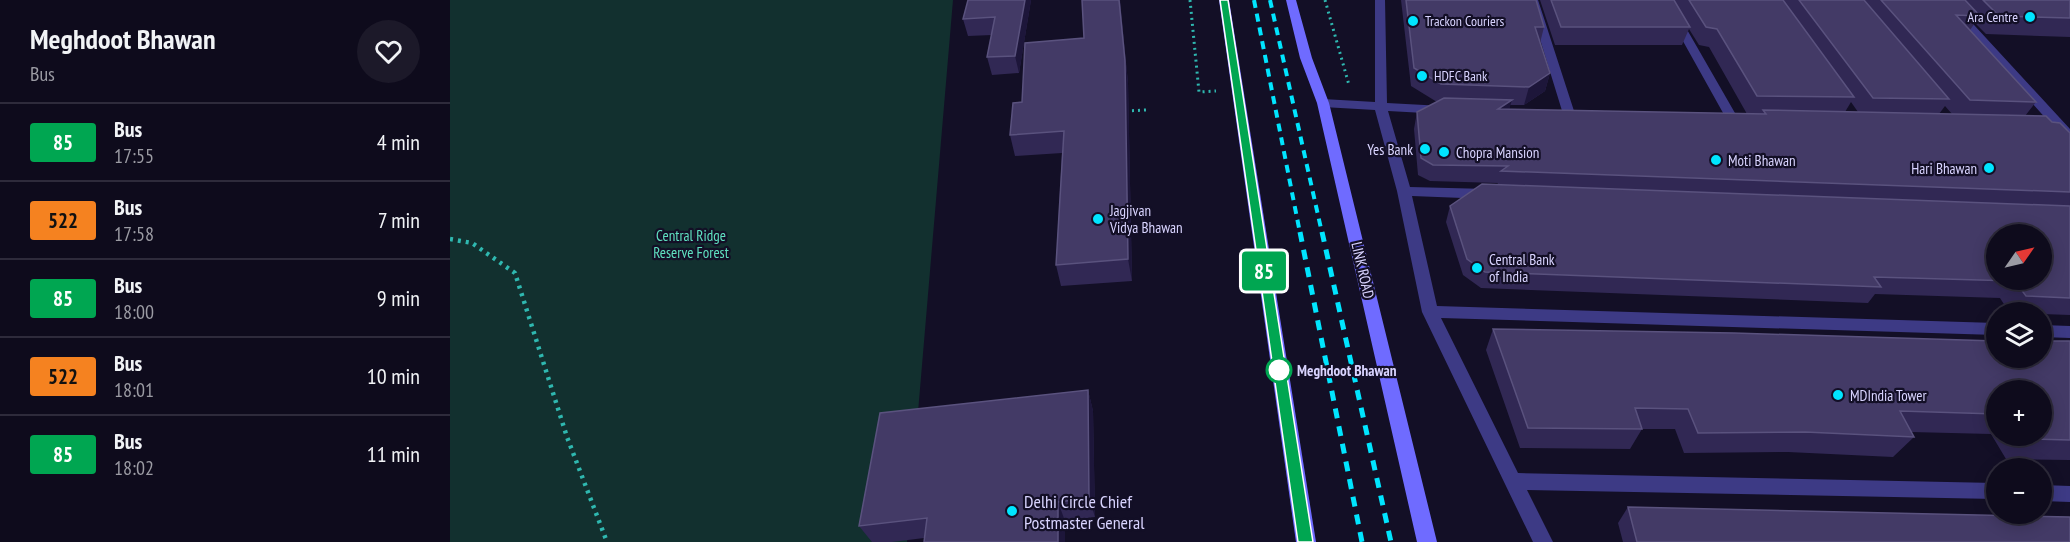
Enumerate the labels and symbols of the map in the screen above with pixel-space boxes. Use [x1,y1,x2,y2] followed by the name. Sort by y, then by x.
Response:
[1968,8,2018,26] place label: Ara Centre
[2023,10,2037,24] marker: Ara Centre
[1425,12,1505,30] place label: Trackon Couriers
[1406,14,1420,28] marker: Trackon Couriers
[1434,67,1488,85] place label: HDFC Bank
[1415,69,1429,83] marker: HDFC Bank
[1367,140,1413,159] place label: Yes Bank
[1418,142,1432,156] marker: Yes Bank
[1456,143,1539,162] place label: Chopra Mansion
[1437,145,1451,159] marker: Chopra Mansion
[1728,151,1796,170] place label: Moti Bhawan
[1709,153,1723,167] marker: Moti Bhawan
[1911,159,1977,178] place label: Hari Bhawan
[1982,161,1996,175] marker: Hari Bhawan
[1109,201,1183,237] place label: Jagjivan Vidya Bhawan
[1091,212,1105,226] marker: Jagjivan Vidya Bhawan
[1986,224,2052,290] north arrow
[653,226,729,262] park label: Central Ridge Reserve Forest
[1347,240,1379,300] street label: LINK ROAD
[1489,250,1555,286] place label: Central Bank of India
[1237,252,1291,290] line badge: 85
[1470,261,1484,275] marker: Central Bank of India
[1266,357,1292,383] marker: Meghdoot Bhawan
[1297,361,1397,380] place label: Meghdoot Bhawan
[1850,386,1927,405] place label: MDIndia Tower
[1831,388,1845,402] marker: MDIndia Tower
[1024,490,1145,534] place label: Delhi Circle Chief Postmaster General
[1005,504,1019,518] marker: Delhi Circle Chief Postmaster General

